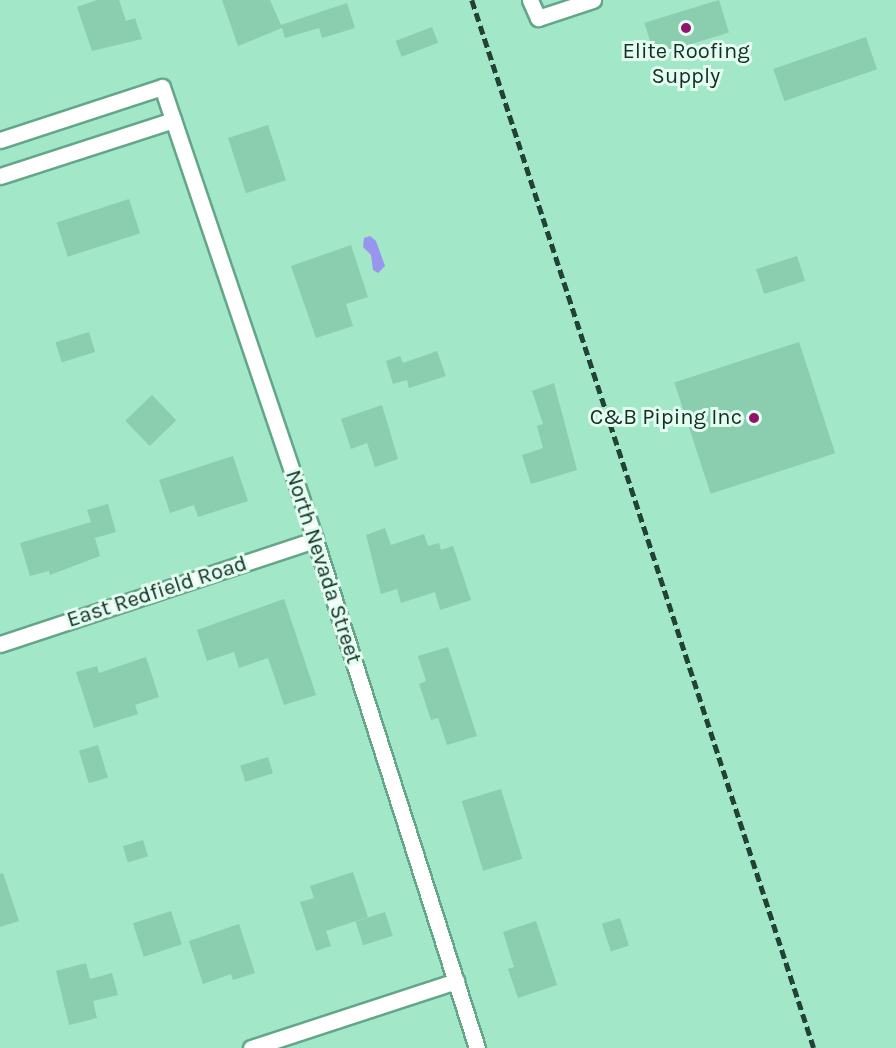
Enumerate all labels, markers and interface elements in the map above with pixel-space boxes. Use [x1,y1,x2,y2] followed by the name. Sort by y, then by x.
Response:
[679,21,693,35] marker: Elite Roofing Supply
[622,38,750,90] place label: Elite Roofing Supply
[590,405,742,431] place label: C&B Piping Inc
[747,411,761,425] marker: C&B Piping Inc
[279,467,367,667] street label: North Nevada Street
[64,550,250,634] street label: East Redfield Road

